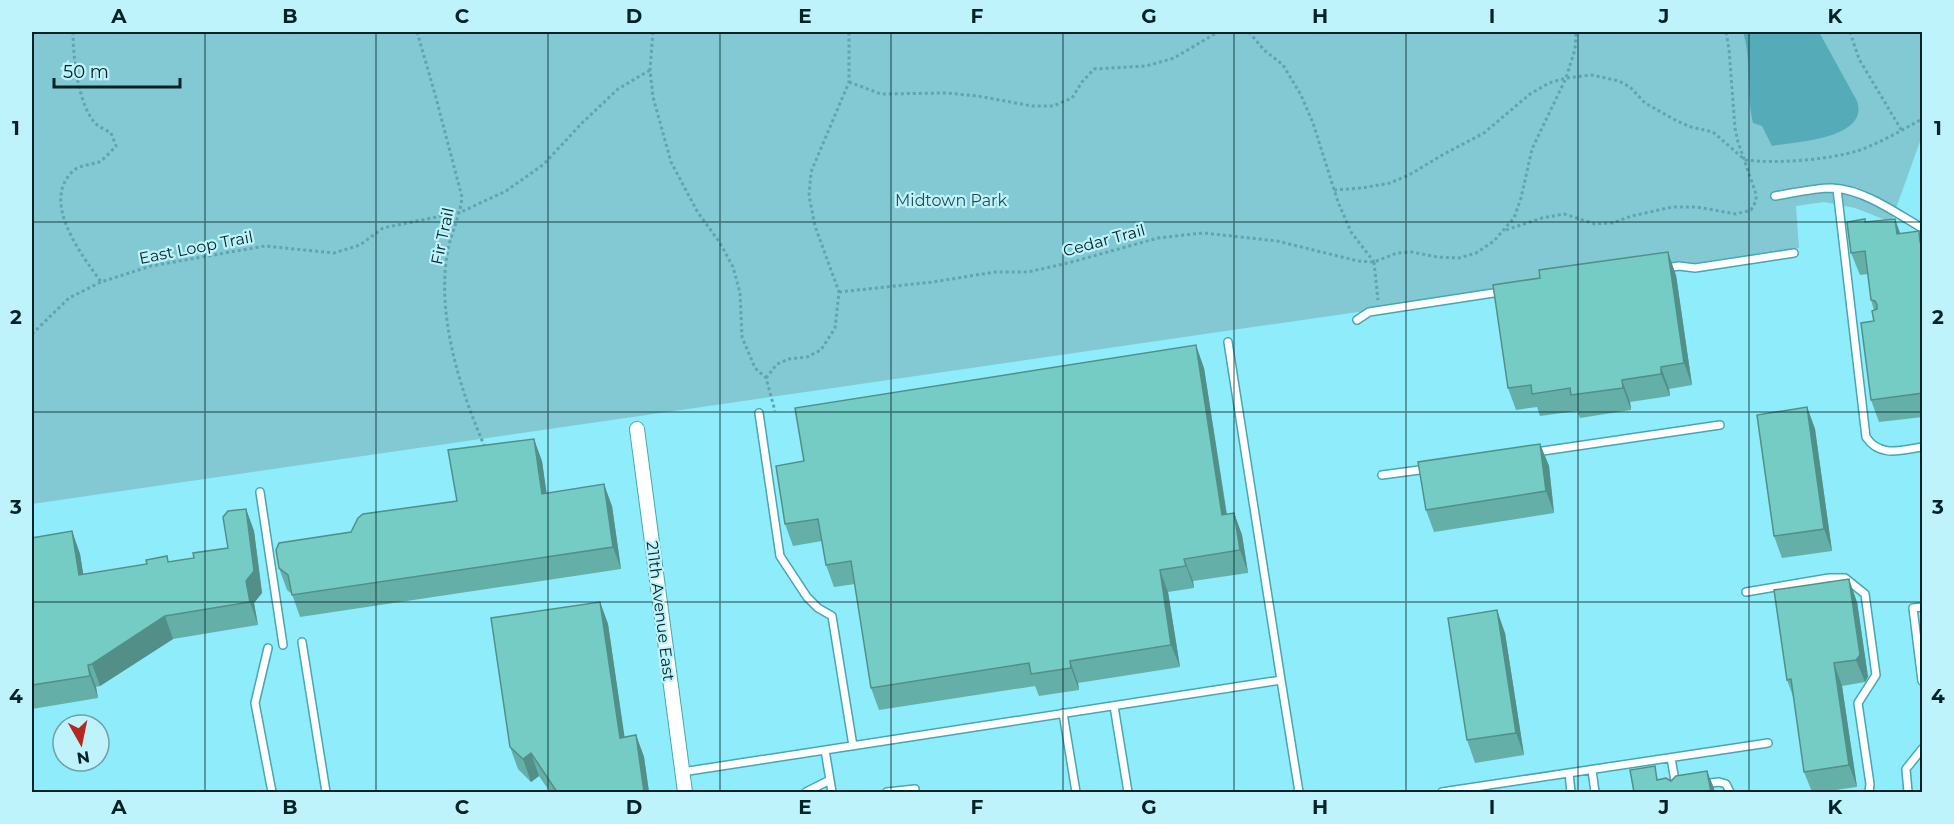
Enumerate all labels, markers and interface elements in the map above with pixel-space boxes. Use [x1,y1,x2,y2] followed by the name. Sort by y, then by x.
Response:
[110,4,127,28] text: A
[282,4,298,28] text: B
[455,4,470,28] text: C
[626,4,642,28] text: D
[798,4,812,28] text: E
[971,4,984,28] text: F
[1141,4,1157,28] text: G
[1312,4,1328,28] text: H
[1489,4,1495,28] text: I
[1658,4,1669,28] text: J
[1828,4,1844,28] text: K
[54,51,180,89] scale bar
[63,61,109,83] text: 50 m
[12,116,20,140] text: 1
[1934,116,1942,140] text: 1
[895,191,1007,210] park label: Midtown Park
[427,206,458,266] street label: Fir Trail
[1061,220,1147,261] street label: Cedar Trail
[137,227,255,268] street label: East Loop Trail
[10,305,22,329] text: 2
[1932,305,1944,329] text: 2
[9,495,22,519] text: 3
[1931,495,1944,519] text: 3
[642,540,679,683] street label: 211th Avenue East
[9,684,23,708] text: 4
[1931,684,1945,708] text: 4
[51,713,111,773] north arrow
[75,747,91,768] text: N
[110,795,127,819] text: A
[282,795,298,819] text: B
[455,795,470,819] text: C
[626,795,642,819] text: D
[798,795,812,819] text: E
[971,795,984,819] text: F
[1141,795,1157,819] text: G
[1312,795,1328,819] text: H
[1489,795,1495,819] text: I
[1658,795,1669,819] text: J
[1828,795,1844,819] text: K

